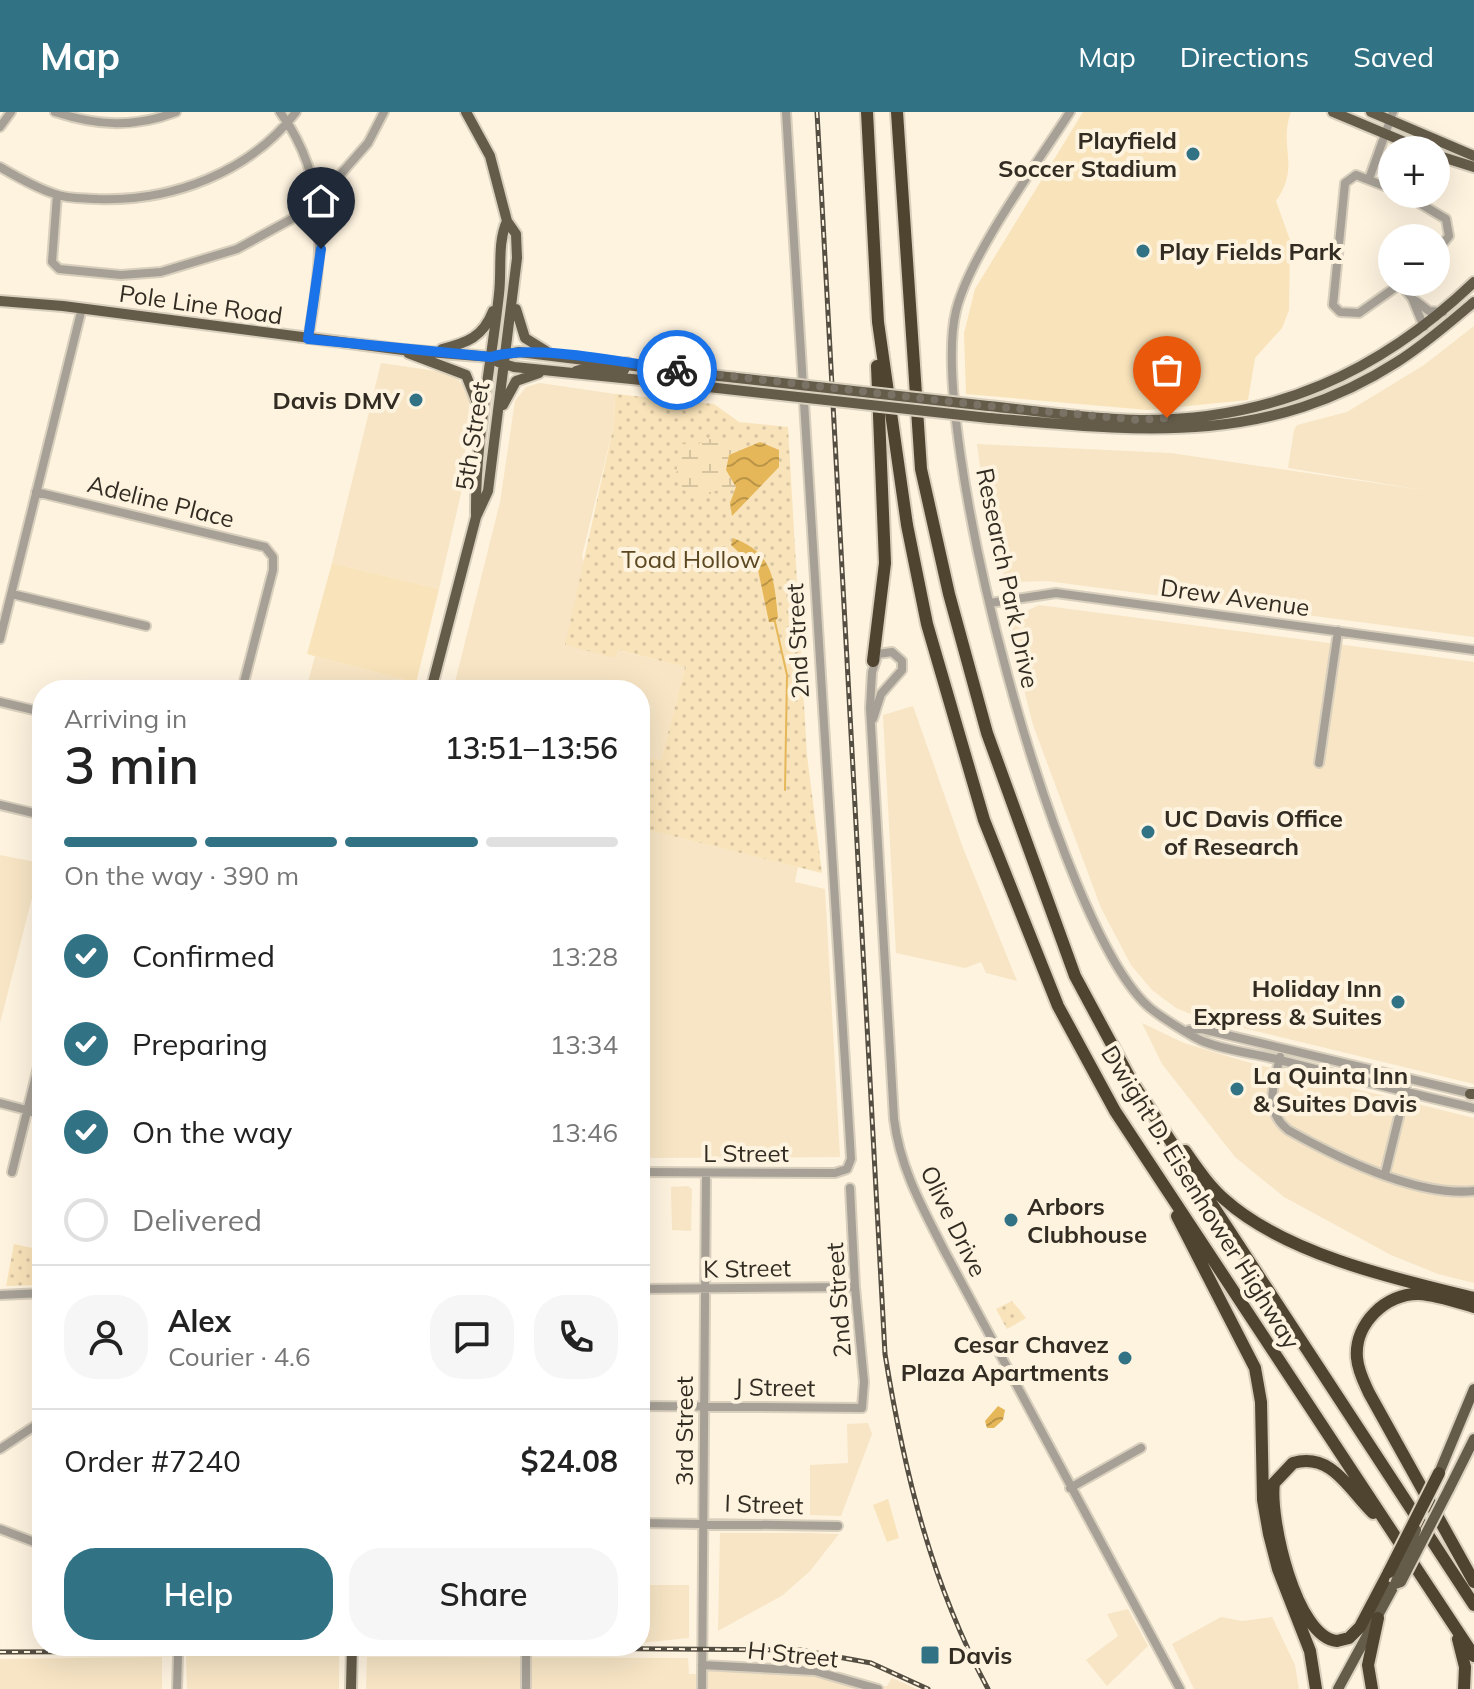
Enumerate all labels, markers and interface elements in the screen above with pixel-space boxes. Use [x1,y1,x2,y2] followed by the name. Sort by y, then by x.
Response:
[40,32,120,80] text: Map
[1078,39,1136,74] text: Map
[1180,39,1309,74] text: Directions
[1353,39,1434,74] text: Saved
[998,125,1177,183] place label: Playfield Soccer Stadium
[1378,136,1450,296] map controls
[1378,136,1450,208] button: +
[1184,145,1202,163] marker: Playfield Soccer Stadium
[287,167,355,249] pin
[299,179,343,223] icon: home
[1378,224,1450,296] button: −
[1159,236,1342,266] place label: Play Fields Park
[1134,242,1152,260] marker: Play Fields Park
[117,278,285,330] street label: Pole Line Road
[637,330,717,410] courier
[1133,336,1201,418] pin
[655,348,699,392] icon: bike
[1145,348,1189,392] icon: bag
[449,380,495,492] street label: 5th Street
[273,385,401,415] place label: Davis DMV
[407,391,425,409] marker: Davis DMV
[970,465,1046,691] street label: Research Park Drive
[84,468,238,534] street label: Adeline Place
[621,544,761,574] park label: Toad Hollow
[1159,572,1311,622] street label: Drew Avenue
[779,583,815,699] street label: 2nd Street
[64,702,187,735] text: Arriving in
[445,729,618,767] text: 13:51–13:56
[64,732,199,797] text: 3 min
[1164,803,1343,861] place label: UC Davis Office of Research
[1139,823,1157,841] marker: UC Davis Office of Research
[64,859,299,892] text: On the way · 390 m
[64,934,108,978] icon: check
[132,937,275,975] text: Confirmed
[550,940,618,973] text: 13:28
[1193,973,1382,1031] place label: Holiday Inn Express & Suites
[1389,993,1407,1011] marker: Holiday Inn Express & Suites
[64,1022,108,1066] icon: check
[132,1025,268,1063] text: Preparing
[550,1028,618,1061] text: 13:34
[1095,1040,1307,1354] street label: Dwight D. Eisenhower Highway
[1253,1060,1417,1118] place label: La Quinta Inn & Suites Davis
[1228,1080,1246,1098] marker: La Quinta Inn & Suites Davis
[64,1110,108,1154] icon: check
[132,1113,292,1151] text: On the way
[550,1116,618,1149] text: 13:46
[703,1138,789,1168] street label: L Street
[914,1161,994,1281] street label: Olive Drive
[1027,1191,1147,1249] place label: Arbors Clubhouse
[132,1201,262,1239] text: Delivered
[1002,1211,1020,1229] marker: Arbors Clubhouse
[819,1241,857,1359] street label: 2nd Street
[703,1252,791,1284] street label: K Street
[64,1295,148,1379] button: person
[430,1295,514,1379] button: chat
[534,1295,618,1379] button: phone
[168,1302,231,1340] text: Alex
[901,1329,1109,1387] place label: Cesar Chavez Plaza Apartments
[168,1340,311,1373] text: Courier · 4.6
[1116,1349,1134,1367] marker: Cesar Chavez Plaza Apartments
[734,1371,816,1403] street label: J Street
[669,1376,699,1486] street label: 3rd Street
[64,1442,241,1480] text: Order #7240
[521,1442,618,1480] text: $24.08
[724,1488,804,1520] street label: I Street
[64,1548,333,1640] button: Help
[349,1548,618,1640] button: Share
[746,1634,840,1674] street label: H Street
[948,1640,1012,1670] place label: Davis
[919,1644,941,1666] marker: Davis

